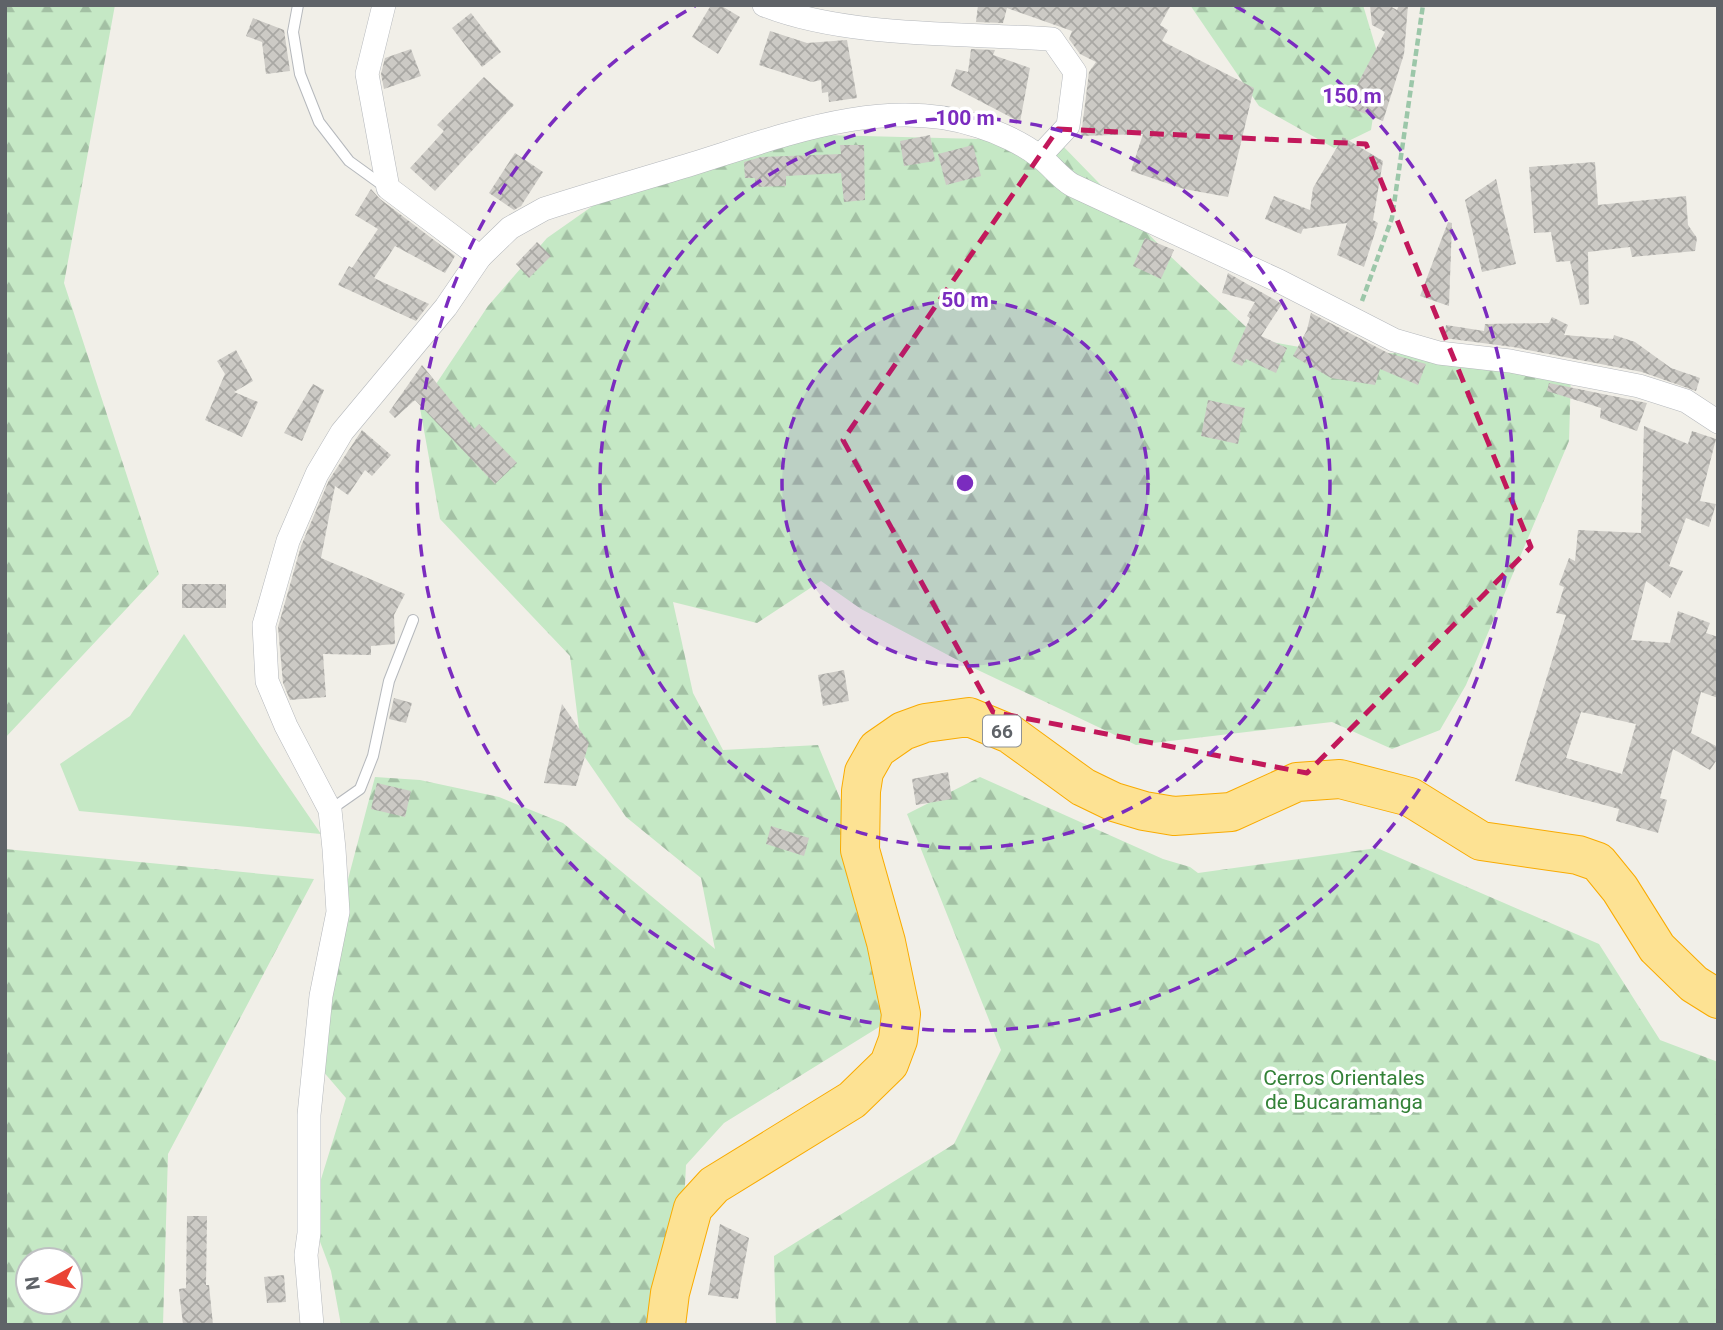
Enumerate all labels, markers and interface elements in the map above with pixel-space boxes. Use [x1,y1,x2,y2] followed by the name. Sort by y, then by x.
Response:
[1322,84,1382,108] text: 150 m
[935,106,995,130] text: 100 m
[941,288,989,312] text: 50 m
[953,471,977,495] centre of rings
[983,716,1021,746] road number: 66
[1263,1066,1425,1114] park label: Cerros Orientales de Bucaramanga
[14,1246,84,1316] north arrow
[20,1275,45,1292] text: N

